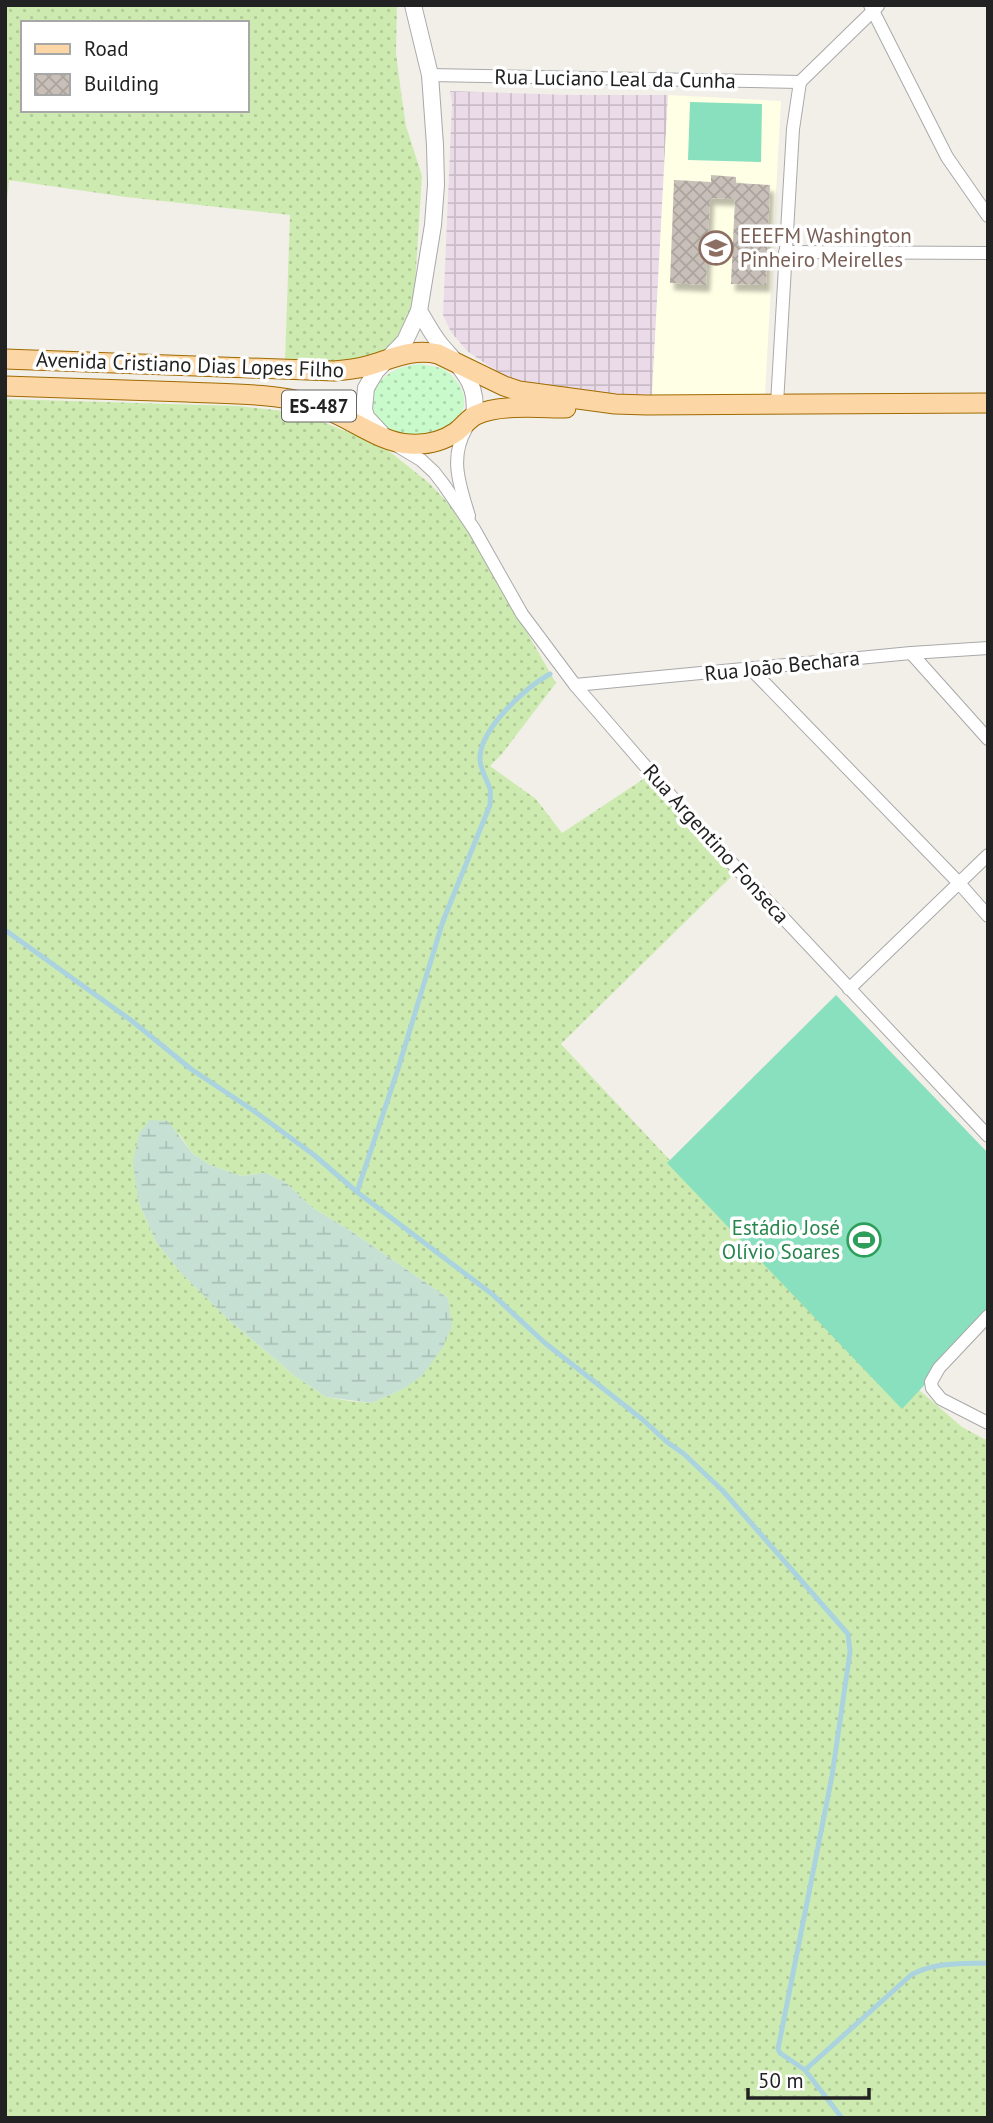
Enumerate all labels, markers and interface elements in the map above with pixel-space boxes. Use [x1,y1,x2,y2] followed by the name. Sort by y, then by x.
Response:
[21,21,248,112] legend
[84,35,128,62] text: Road
[494,63,736,94] street label: Rua Luciano Leal da Cunha
[84,70,159,97] text: Building
[740,222,912,273] place label: EEEFM Washington Pinheiro Meirelles
[697,229,735,267] school or university icon: EEEFM Washington Pinheiro Meirelles
[36,346,345,383] street label: Avenida Cristiano Dias Lopes Filho
[282,390,356,422] road number: ES-487
[703,644,861,687] street label: Rua João Bechara
[638,758,795,929] street label: Rua Argentino Fonseca
[722,1214,840,1265] place label: Estádio José Olívio Soares
[845,1221,883,1259] sports icon: Estádio José Olívio Soares
[748,2056,869,2100] scale bar
[758,2067,804,2094] text: 50 m

